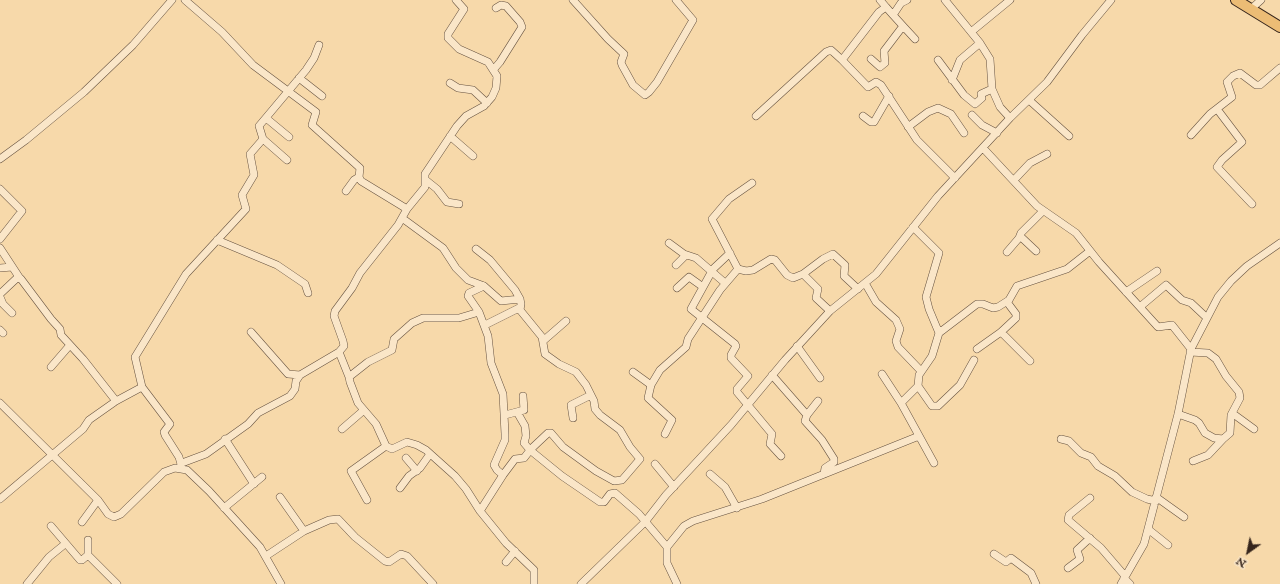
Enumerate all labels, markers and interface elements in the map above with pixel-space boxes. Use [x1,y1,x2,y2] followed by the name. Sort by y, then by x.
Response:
[1228,532,1268,572] north arrow
[1234,554,1249,571] text: N

